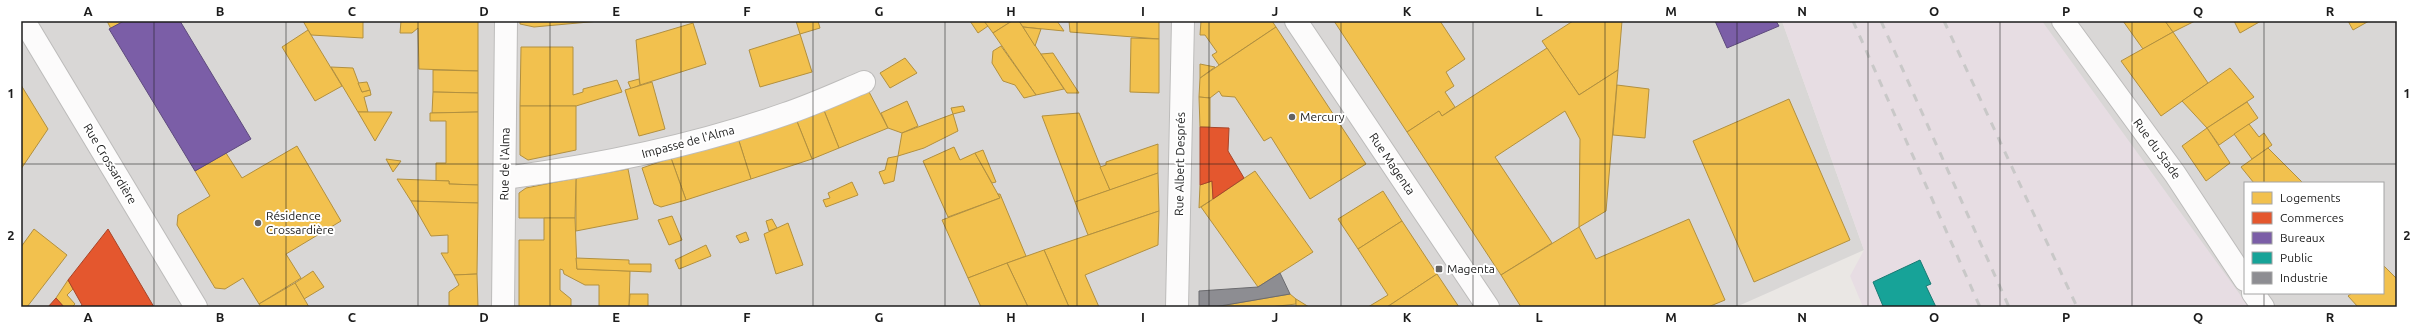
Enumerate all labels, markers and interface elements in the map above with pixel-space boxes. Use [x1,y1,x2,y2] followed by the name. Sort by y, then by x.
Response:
[83,4,93,18] text: A
[216,4,225,18] text: B
[348,4,357,18] text: C
[479,4,489,18] text: D
[612,4,620,18] text: E
[743,4,751,18] text: F
[875,4,884,18] text: G
[1006,4,1016,18] text: H
[1141,4,1145,18] text: I
[1272,4,1278,18] text: J
[1403,4,1412,18] text: K
[1535,4,1543,18] text: L
[1665,4,1677,18] text: M
[1797,4,1807,18] text: N
[1929,4,1939,18] text: O
[2062,4,2070,18] text: P
[2193,4,2203,18] text: Q
[2326,4,2335,18] text: R
[7,86,15,100] text: 1
[2403,86,2411,100] text: 1
[1300,110,1345,123] place label: Mercury
[1172,112,1187,216] street label: Rue Albert Després
[1287,112,1297,122] marker: Mercury
[2131,116,2184,181] street label: Rue du Stade
[81,121,140,206] street label: Rue Crossardière
[640,123,736,160] street label: Impasse de l'Alma
[497,127,512,201] street label: Rue de l'Alma
[1367,130,1418,197] street label: Rue Magenta
[2244,182,2384,294] legend
[2280,191,2340,204] text: Logements
[266,209,334,236] place label: Résidence Crossardière
[2280,211,2344,224] text: Commerces
[253,218,263,228] marker: Résidence Crossardière
[7,228,15,242] text: 2
[2403,228,2411,242] text: 2
[2280,231,2325,244] text: Bureaux
[2280,251,2313,264] text: Public
[1447,262,1495,275] place label: Magenta
[1434,264,1444,274] marker: Magenta
[2280,271,2328,284] text: Industrie
[83,310,93,324] text: A
[216,310,225,324] text: B
[348,310,357,324] text: C
[479,310,489,324] text: D
[612,310,620,324] text: E
[743,310,751,324] text: F
[875,310,884,324] text: G
[1006,310,1016,324] text: H
[1141,310,1145,324] text: I
[1272,310,1278,324] text: J
[1403,310,1412,324] text: K
[1535,310,1543,324] text: L
[1665,310,1677,324] text: M
[1797,310,1807,324] text: N
[1929,310,1939,324] text: O
[2062,310,2070,324] text: P
[2193,310,2203,324] text: Q
[2326,310,2335,324] text: R

